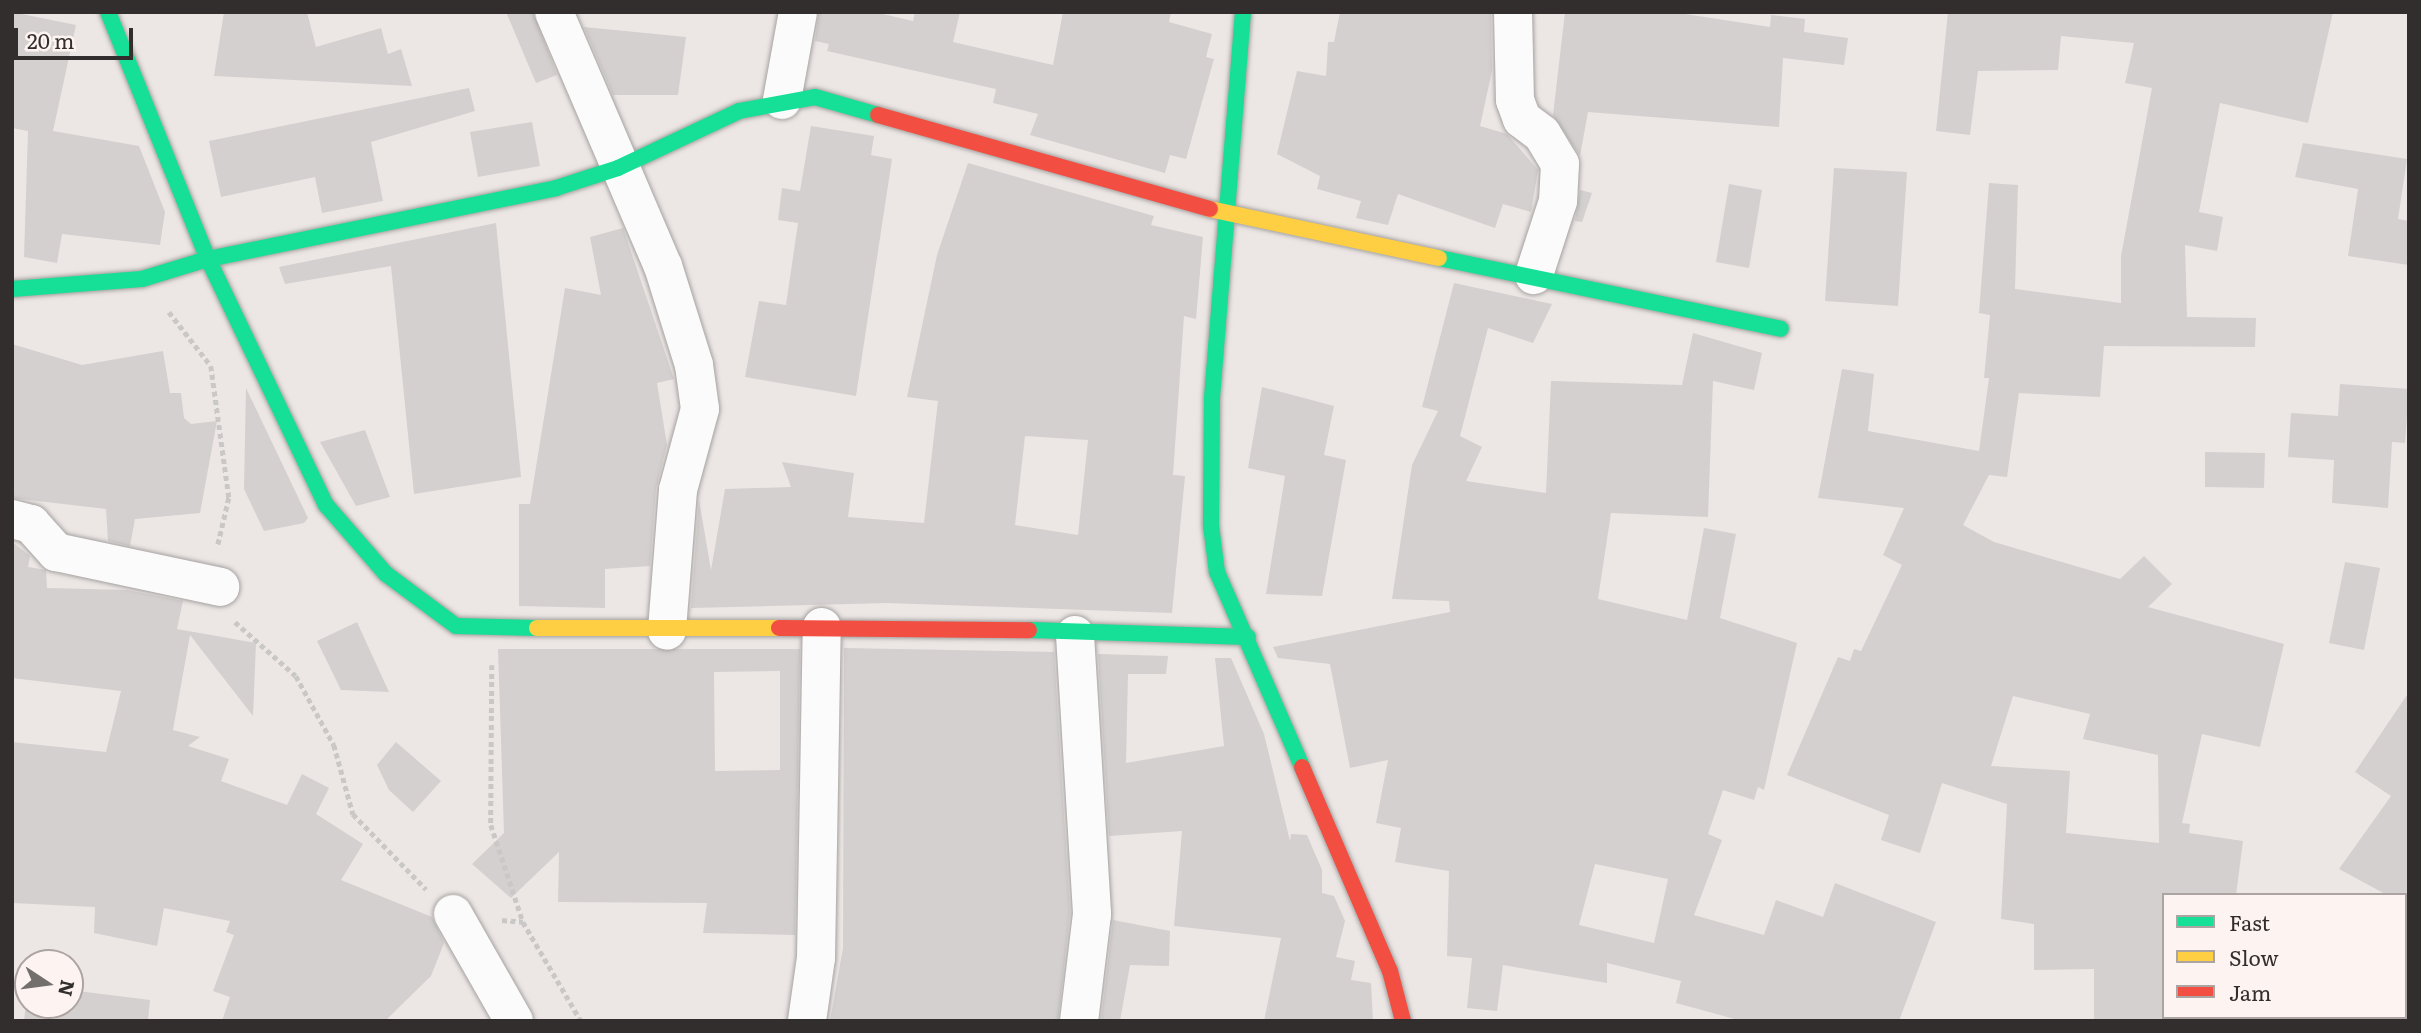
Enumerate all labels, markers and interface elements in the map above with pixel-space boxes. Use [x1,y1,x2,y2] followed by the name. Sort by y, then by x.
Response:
[18,14,136,58] scale bar
[27,24,74,55] text: 20 m
[2162,893,2407,1019] legend
[2229,906,2270,937] text: Fast
[2229,941,2279,972] text: Slow
[14,949,84,1019] north arrow
[2229,976,2271,1007] text: Jam
[52,977,83,999] text: N

